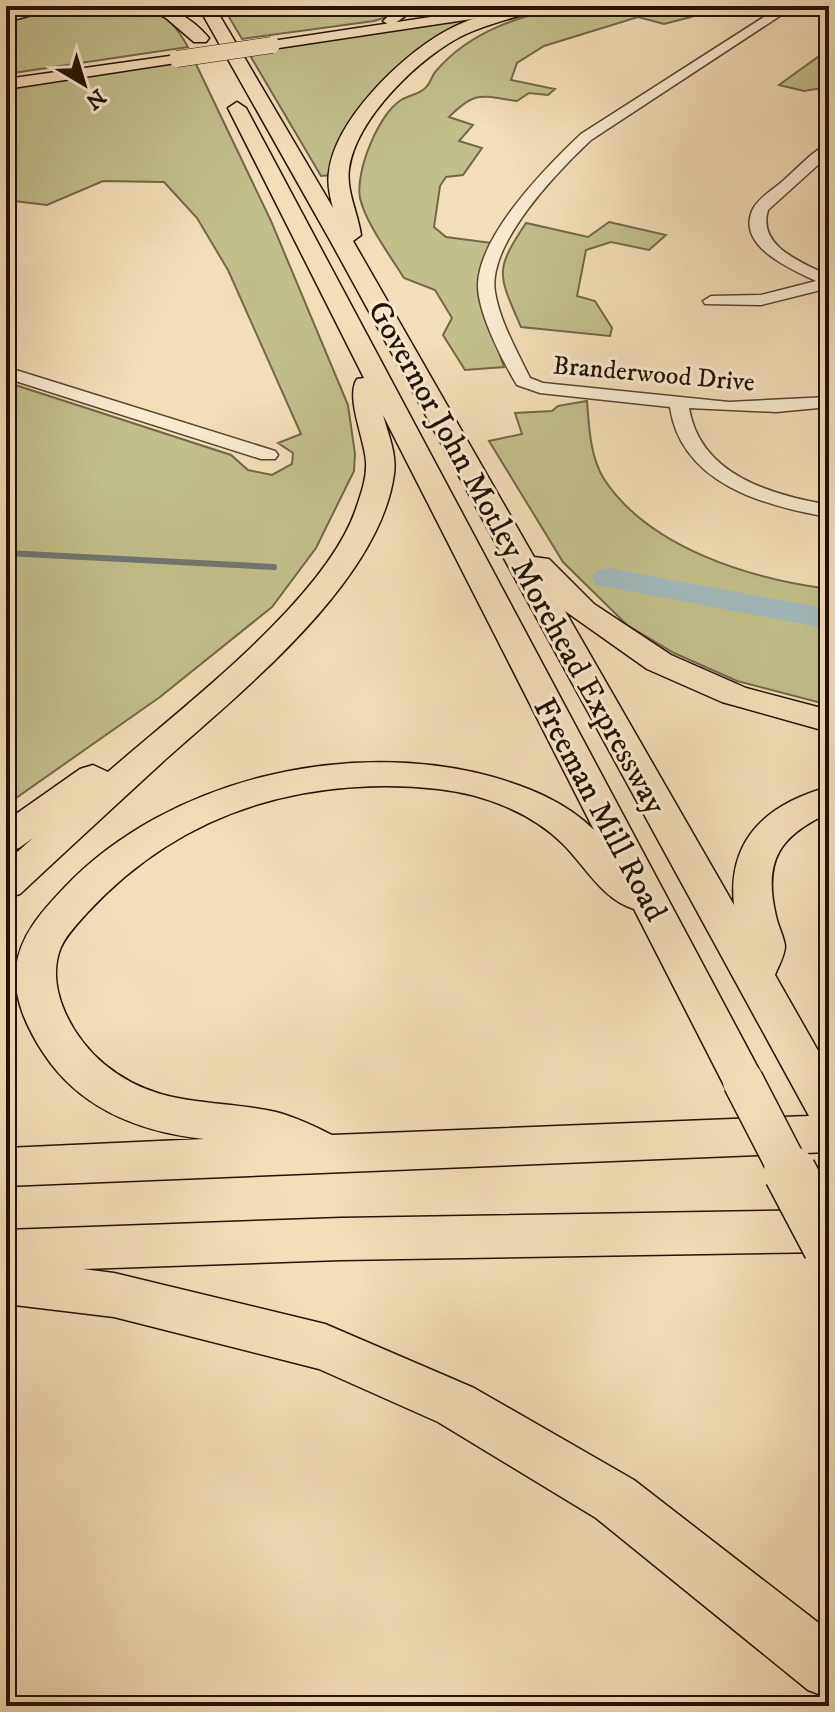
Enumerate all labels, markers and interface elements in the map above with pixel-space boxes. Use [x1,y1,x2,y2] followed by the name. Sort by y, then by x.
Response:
[44,44,124,124] north arrow
[80,82,111,115] text: N
[358,294,675,822] street label: Governor John Motley Morehead Expressway
[552,349,756,400] street label: Branderwood Drive
[523,691,675,929] street label: Freeman Mill Road

